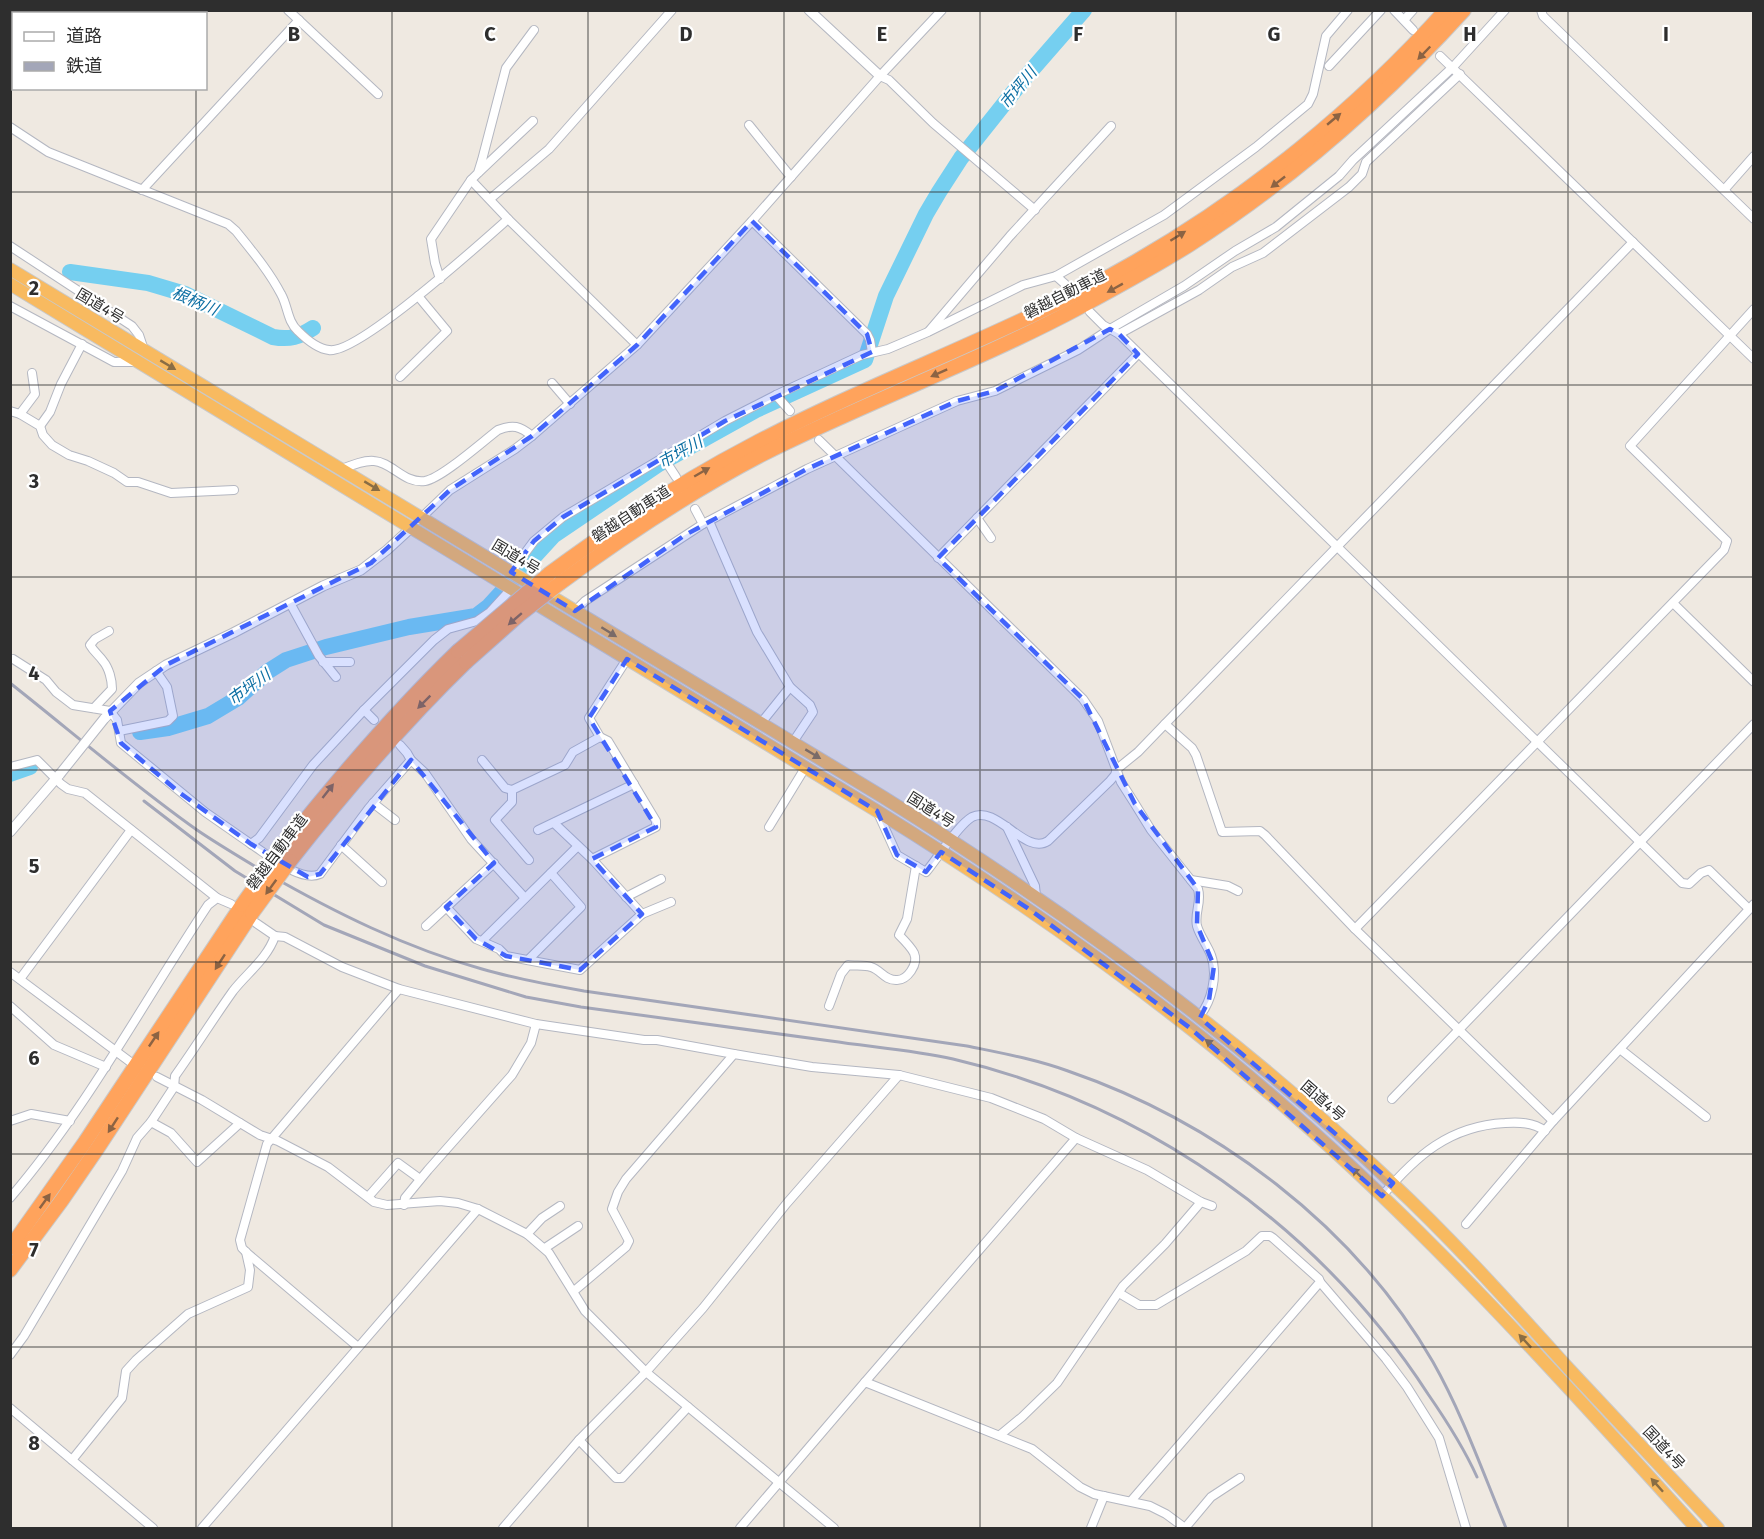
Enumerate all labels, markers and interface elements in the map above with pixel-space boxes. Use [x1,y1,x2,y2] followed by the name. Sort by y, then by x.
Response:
[12,12,207,90] legend
[288,22,300,46] text: B
[484,22,496,46] text: C
[679,22,693,46] text: D
[877,22,887,46] text: E
[1073,22,1083,46] text: F
[1268,22,1280,46] text: G
[1463,22,1477,46] text: H
[1663,22,1669,46] text: I
[66,25,102,47] text: 道路
[1418,46,1432,60] one-way arrow
[66,55,102,77] text: 鉄道
[996,62,1042,113] water label: 市坪川
[1326,113,1342,126] one-way arrow
[1270,175,1286,188] one-way arrow
[1169,230,1186,241] one-way arrow
[1021,266,1109,322] street label: 磐越自動車道
[29,276,39,300] text: 2
[169,283,223,320] water label: 根柄川
[1106,283,1123,293] one-way arrow
[73,285,127,327] street label: 国道4号
[160,359,176,370] one-way arrow
[930,368,948,378] one-way arrow
[654,431,707,472] water label: 市坪川
[694,467,711,477] one-way arrow
[28,469,39,493] text: 3
[364,481,380,492] one-way arrow
[588,482,674,546] street label: 磐越自動車道
[489,536,543,578] street label: 国道4号
[507,613,522,626] one-way arrow
[601,627,618,638] one-way arrow
[28,661,40,685] text: 4
[224,664,276,709] water label: 市坪川
[418,695,432,709] one-way arrow
[805,749,821,760] one-way arrow
[322,783,334,798] one-way arrow
[904,788,958,832] street label: 国道4号
[243,811,311,893] street label: 磐越自動車道
[29,854,40,878] text: 5
[265,879,277,895] one-way arrow
[215,954,226,970] one-way arrow
[148,1031,159,1047] one-way arrow
[1205,1039,1220,1052] one-way arrow
[28,1046,40,1070] text: 6
[1297,1077,1349,1125] street label: 国道4号
[108,1117,119,1133] one-way arrow
[1350,1167,1365,1181] one-way arrow
[39,1193,51,1209] one-way arrow
[29,1238,39,1262] text: 7
[1519,1335,1533,1349] one-way arrow
[1639,1422,1689,1474] street label: 国道4号
[28,1431,40,1455] text: 8
[1651,1478,1664,1493] one-way arrow

